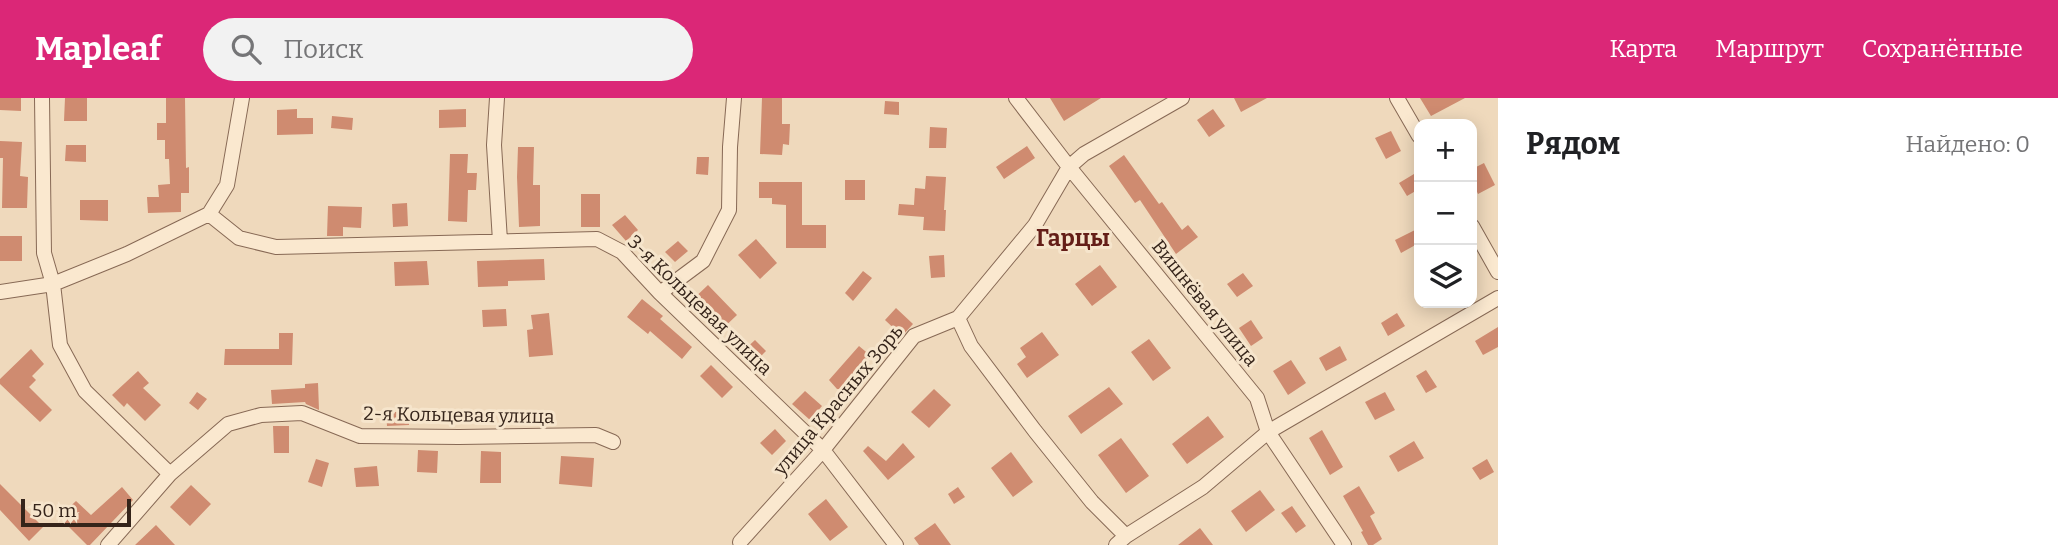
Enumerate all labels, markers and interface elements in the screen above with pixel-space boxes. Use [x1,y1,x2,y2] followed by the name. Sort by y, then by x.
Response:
[203,18,693,81] search box
[35,29,161,69] text: Mapleaf
[227,30,265,68] icon: search
[283,34,363,65] text: Поиск
[1609,35,1677,63] text: Карта
[1715,35,1824,63] text: Маршрут
[1862,35,2023,63] text: Сохранённые
[1414,119,1477,308] map controls
[1414,119,1477,182] button: +
[1526,126,1620,162] text: Рядом
[1905,130,2030,158] text: Найдено: 0
[1414,182,1477,245] button: −
[1036,224,1110,252] district label: Гарцы
[623,230,777,380] street label: 3-я Кольцевая улица
[1147,235,1263,371] street label: Вишнёвая улица
[1414,245,1477,308] button: layers
[768,320,908,481] street label: улица Красных Зорь
[363,402,555,428] street label: 2-я Кольцевая улица
[21,496,131,528] scale bar
[32,499,76,522] text: 50 m

